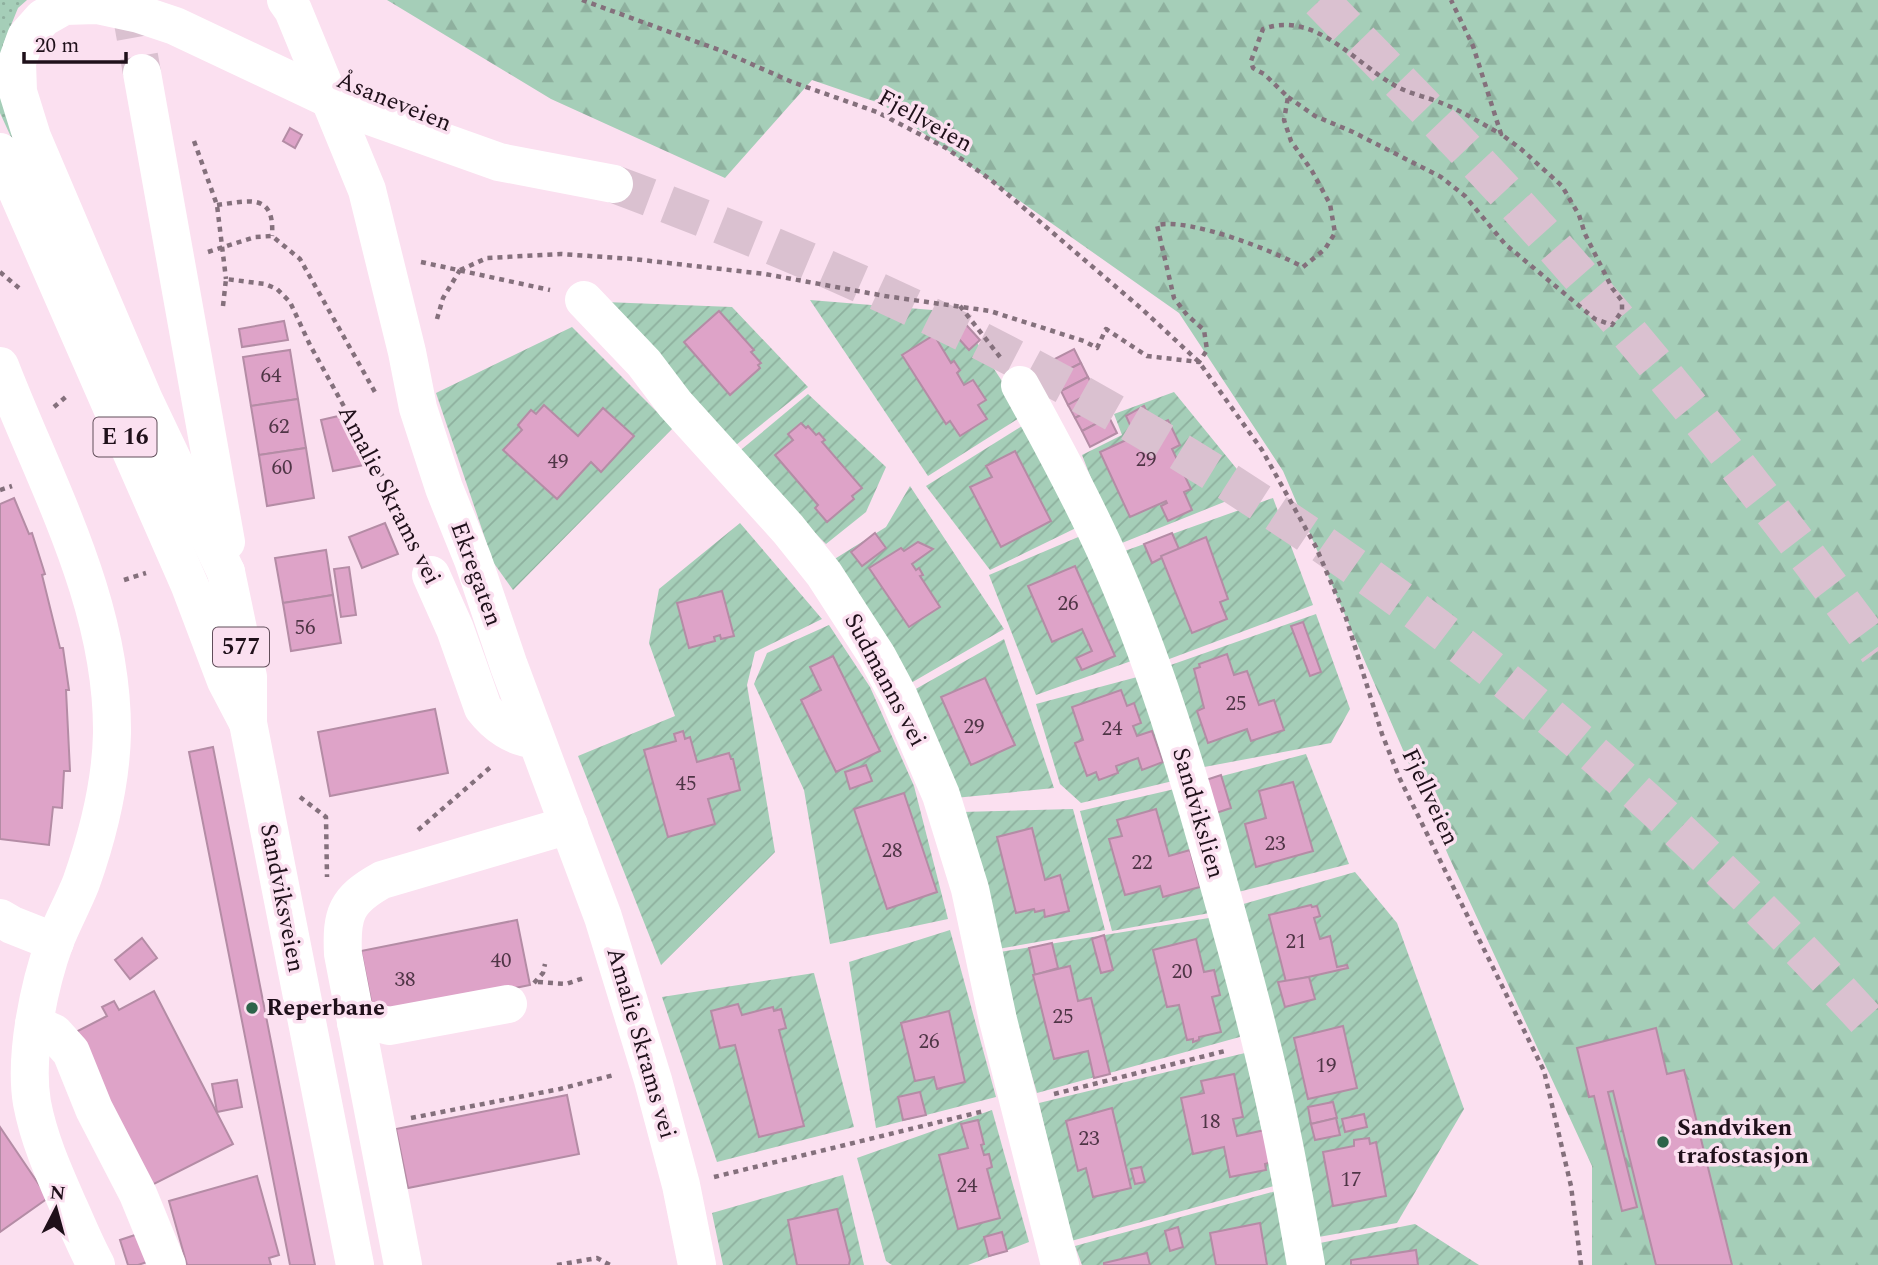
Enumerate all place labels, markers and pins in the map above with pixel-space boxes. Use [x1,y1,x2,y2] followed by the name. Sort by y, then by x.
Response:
[266,990,385,1026] place label: Reperbane
[244,1000,260,1016] marker: Reperbane
[1677,1110,1809,1174] place label: Sandviken trafostasjon
[1655,1134,1671,1150] marker: Sandviken trafostasjon

